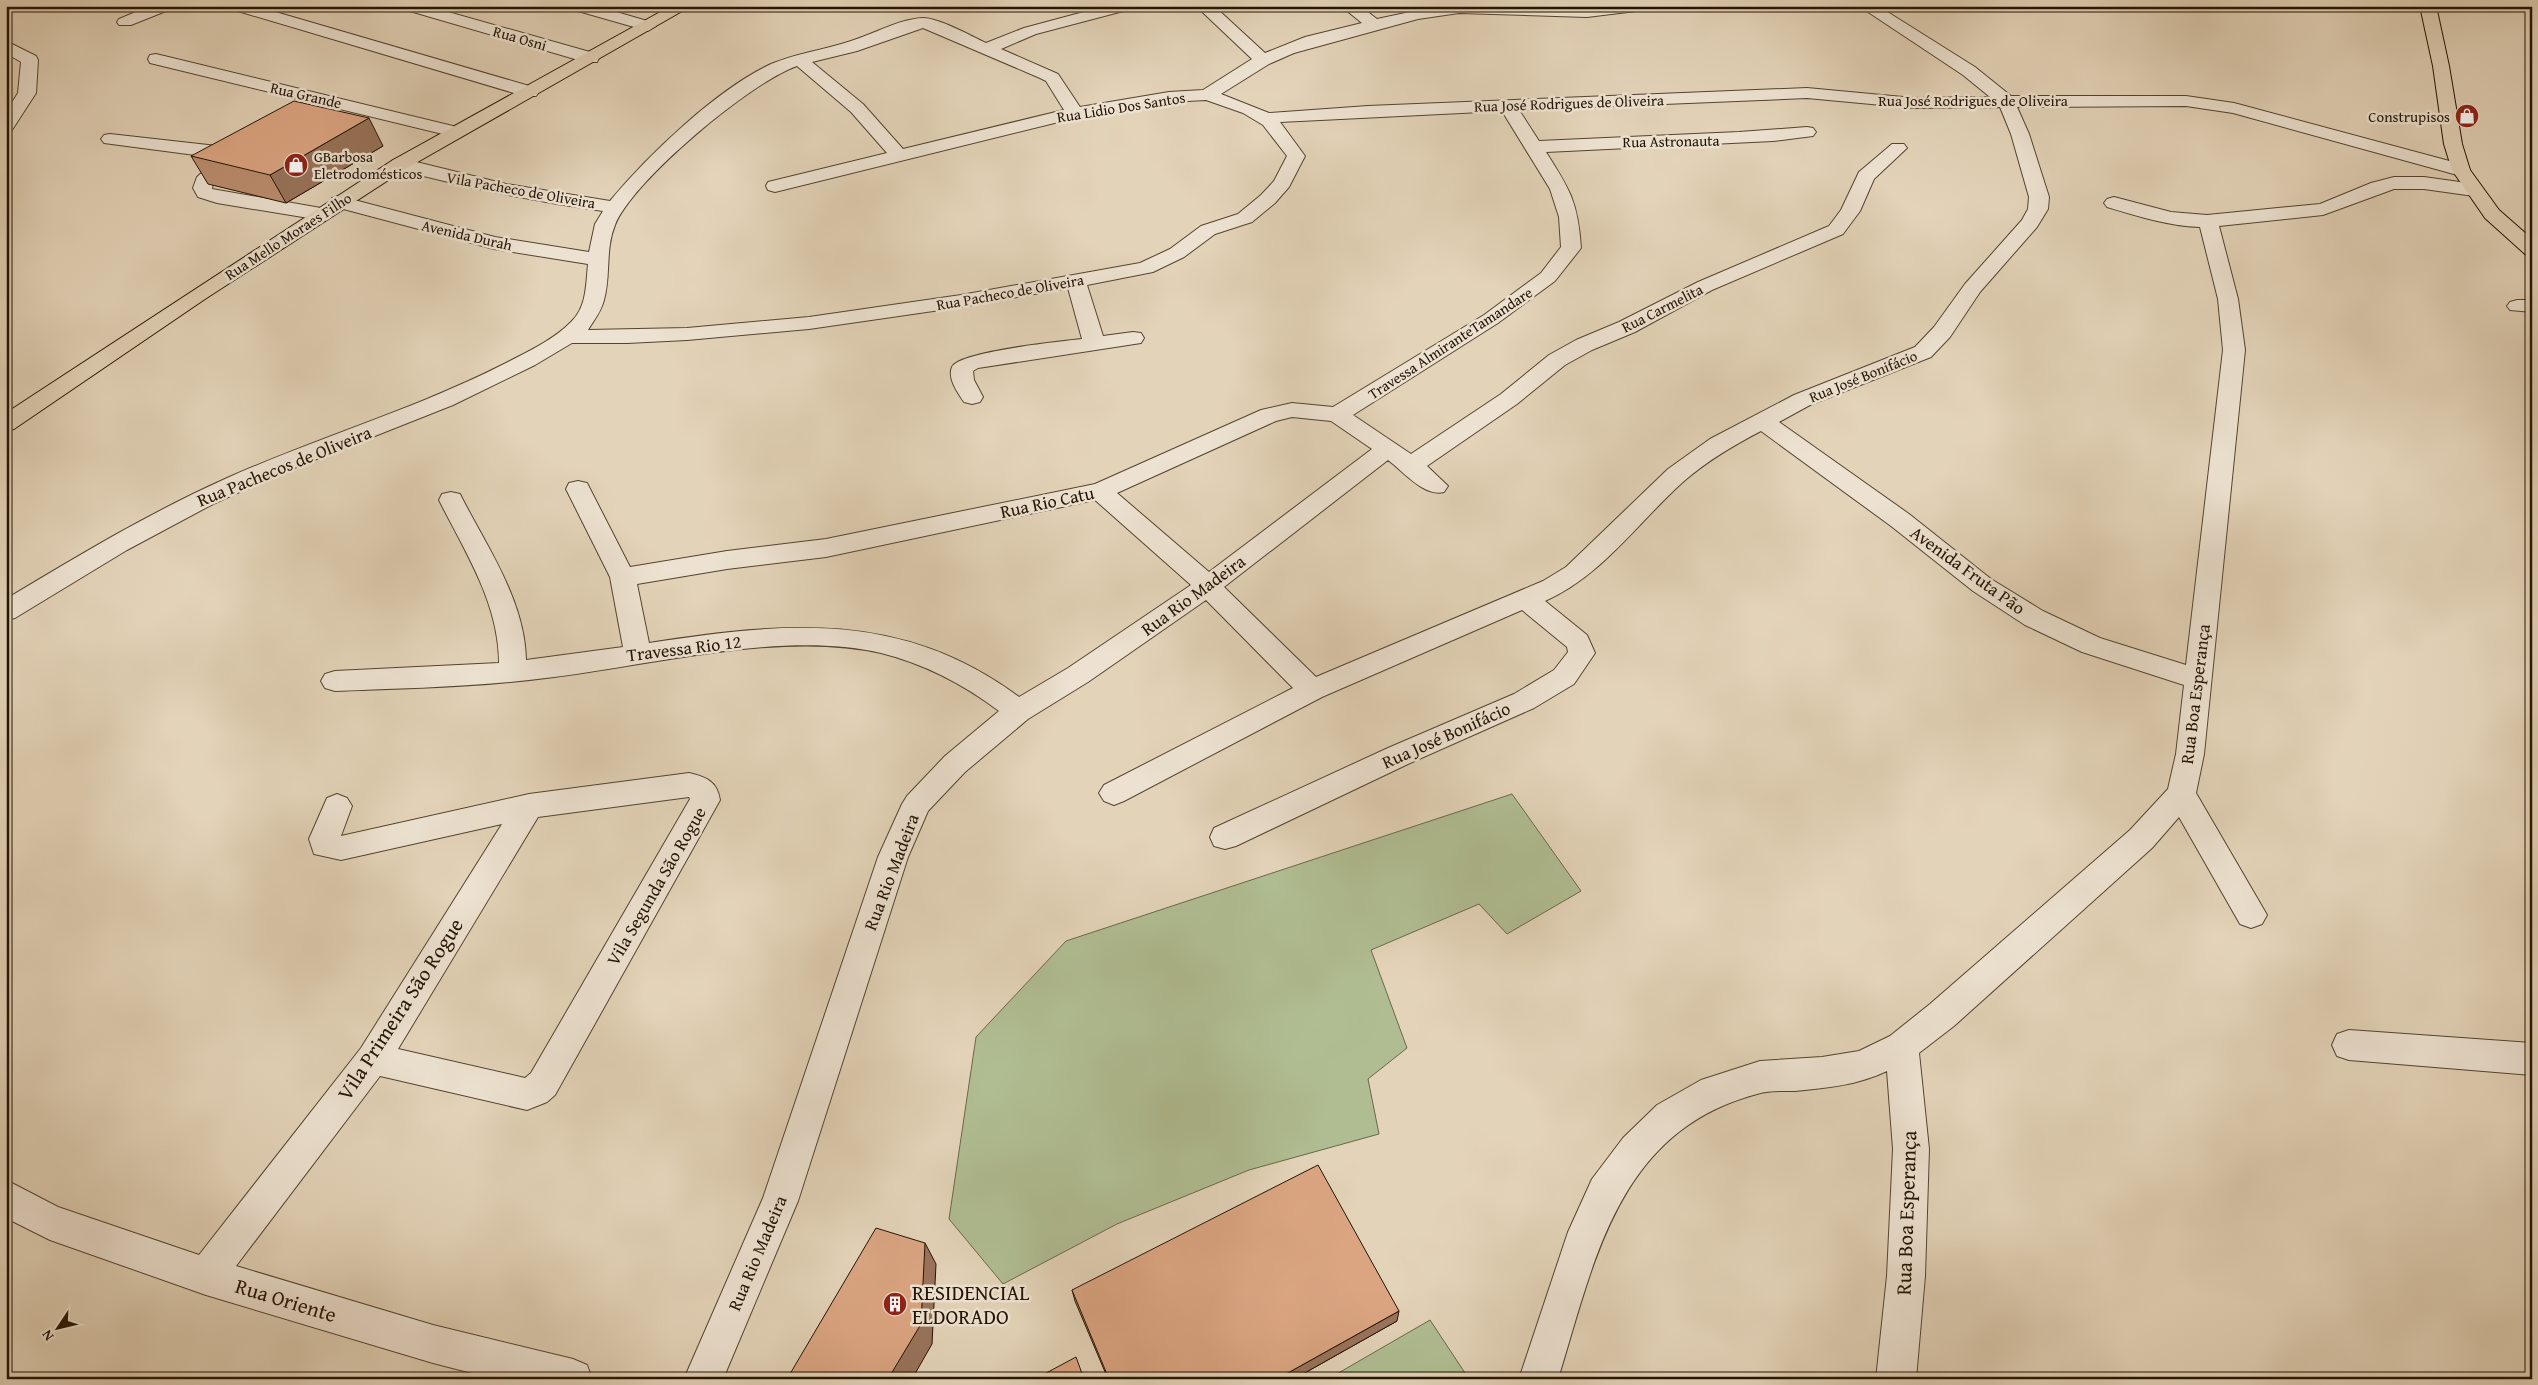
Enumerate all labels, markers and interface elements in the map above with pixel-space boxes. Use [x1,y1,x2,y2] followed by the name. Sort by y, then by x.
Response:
[491,20,549,56] street label: Rua Osni
[268,77,344,113] street label: Rua Grande
[1055,86,1187,128] street label: Rua Lidio Dos Santos
[1474,89,1664,117] street label: Rua José Rodrigues de Oliveira
[1878,90,2068,111] street label: Rua José Rodrigues de Oliveira
[2454,103,2480,129] shop icon: Construpisos
[2368,106,2450,127] place label: Construpisos
[1622,130,1720,152] street label: Rua Astronauta
[314,146,422,184] place label: GBarbosa Eletrodomésticos
[283,152,309,178] shop icon: GBarbosa Eletrodomésticos
[445,167,597,213] street label: Vila Pacheco de Oliveira
[221,187,356,285] street label: Rua Mello Moraes Filho
[420,214,515,256] street label: Avenida Durah
[935,269,1085,315] street label: Rua Pacheco de Oliveira
[1618,279,1706,337] street label: Rua Carmelita
[1364,282,1536,404] street label: Travessa AlmiranteTamandare
[1806,345,1921,407] street label: Rua José Bonifácio
[193,418,376,513] street label: Rua Pachecos de Oliveira
[997,479,1097,525] street label: Rua Rio Catu
[1905,519,2031,621] street label: Avenida Fruta Pão
[1135,548,1251,642] street label: Rua Rio Madeira
[2173,622,2217,766] street label: Rua Boa Esperança
[625,628,743,668] street label: Travessa Rio 12
[1377,695,1515,775] street label: Rua José Bonifácio
[599,801,713,971] street label: Vila Segunda São Rogue
[856,809,926,934] street label: Rua Rio Madeira
[329,912,471,1106] street label: Vila Primeira São Rogue
[1888,1130,1924,1296] street label: Rua Boa Esperança
[720,1191,794,1315] street label: Rua Rio Madeira
[232,1270,340,1330] street label: Rua Oriente
[912,1277,1029,1332] place label: RESIDENCIAL ELDORADO
[882,1291,908,1317] building icon: RESIDENCIAL ELDORADO
[32,1302,82,1352] north arrow
[36,1325,58,1345] text: N

